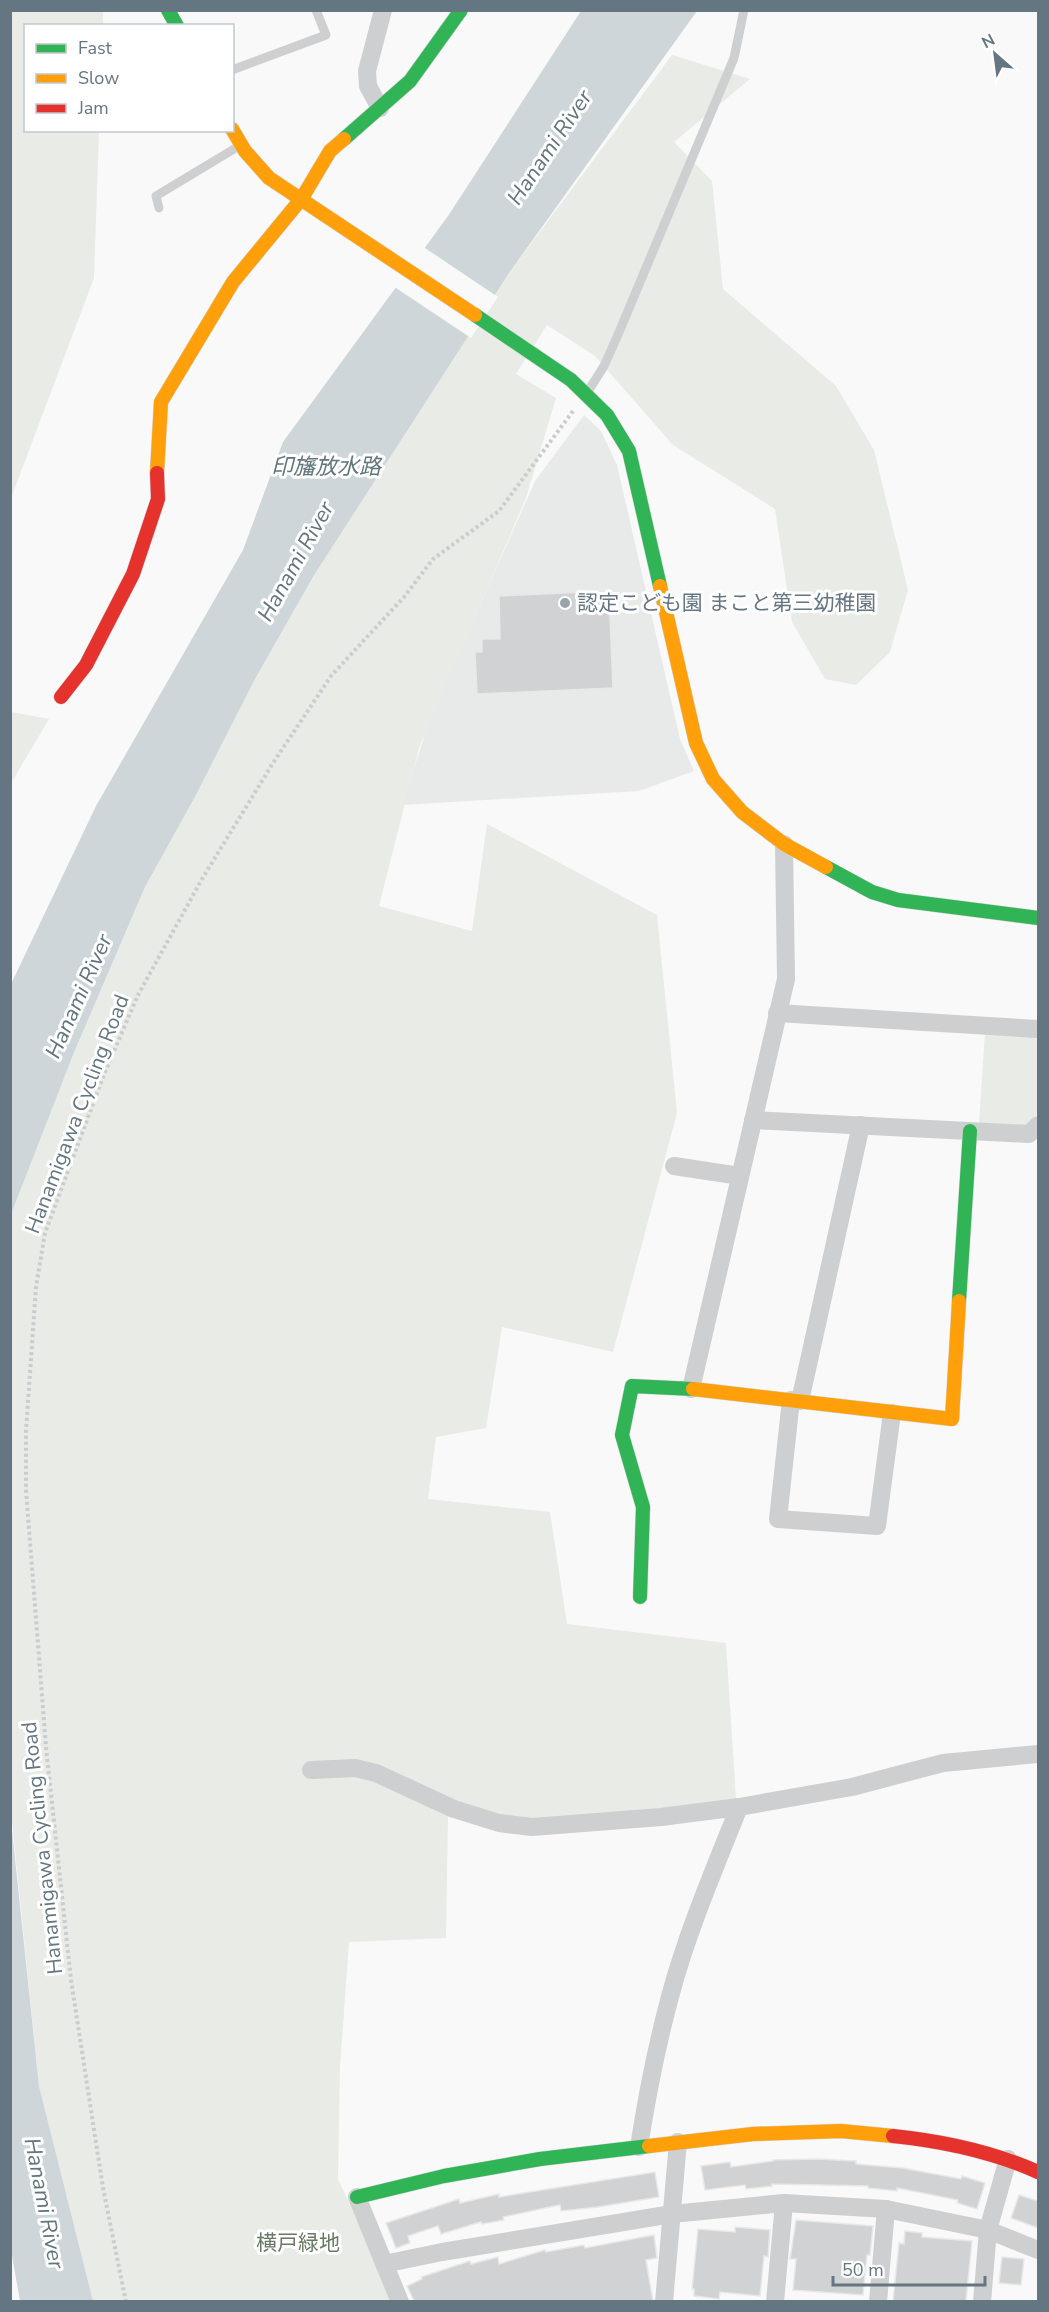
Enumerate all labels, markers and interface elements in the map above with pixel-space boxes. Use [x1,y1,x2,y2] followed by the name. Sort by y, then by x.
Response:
[24,24,234,132] legend
[965,24,1025,84] north arrow
[978,29,999,54] text: N
[78,36,113,60] text: Fast
[78,66,119,90] text: Slow
[500,83,600,211] water label: Hanami River
[77,96,109,120] text: Jam
[271,452,383,482] water label: 印旛放水路
[251,495,342,627] water label: Hanami River
[577,589,876,617] place label: 認定こども園 まこと第三幼稚園
[558,596,572,610] marker: 認定こども園 まこと第三幼稚園
[38,929,120,1063] water label: Hanami River
[18,990,136,1238] street label: Hanamigawa Cycling Road
[15,1720,69,1976] street label: Hanamigawa Cycling Road
[17,2135,72,2272] water label: Hanami River
[256,2229,340,2257] park label: 横戸緑地
[833,2249,984,2287] scale bar
[842,2258,884,2282] text: 50 m

